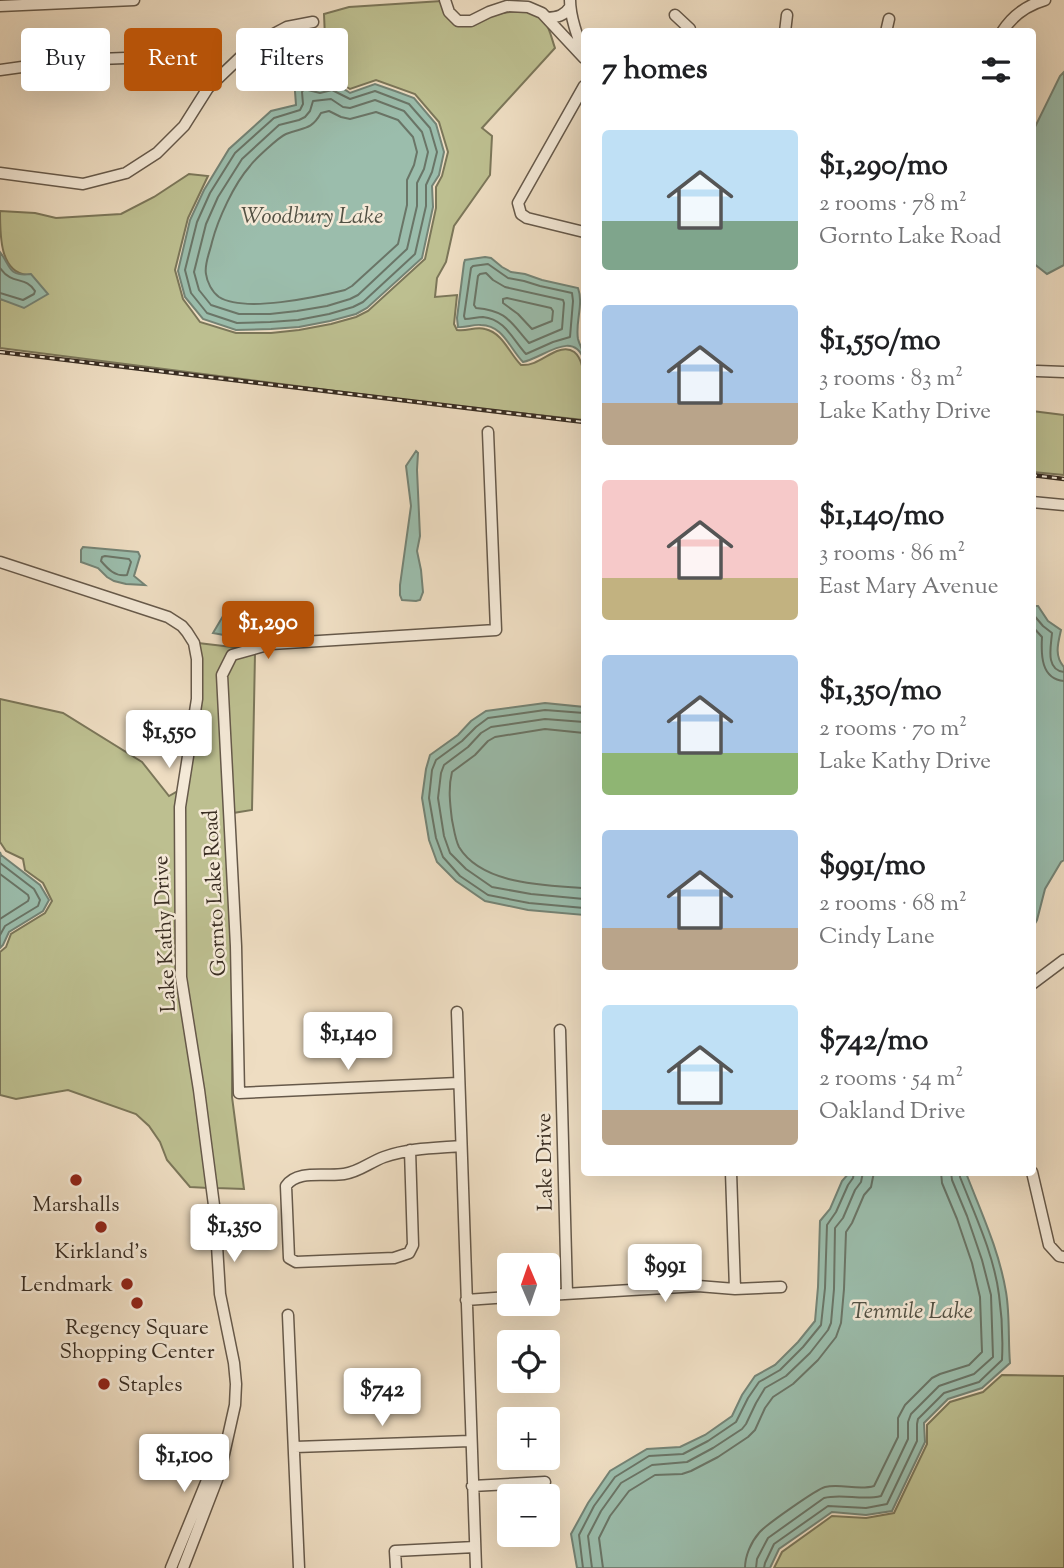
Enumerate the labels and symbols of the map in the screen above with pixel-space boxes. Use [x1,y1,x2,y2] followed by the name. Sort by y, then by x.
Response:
[241,201,383,234] water label: Woodbury Lake
[211,602,325,661] pin: $1,290
[112,710,226,770] pin: $1,550
[197,809,235,977] street label: Gornto Lake Road
[147,855,185,1013] street label: Lake Kathy Drive
[291,1012,405,1072] pin: $1,140
[530,1113,562,1211] street label: Lake Drive
[68,1172,84,1188] marker: Marshalls
[33,1191,119,1221] place label: Marshalls
[177,1204,291,1264] pin: $1,350
[93,1219,109,1235] marker: Kirkland's
[55,1238,147,1268] place label: Kirkland's
[624,1244,706,1304] pin: $991
[497,1253,560,1316] north arrow
[21,1271,114,1301] place label: Lendmark
[119,1276,135,1292] marker: Lendmark
[129,1295,145,1311] marker: Regency Square Shopping Center
[851,1296,973,1329] water label: Tenmile Lake
[59,1314,215,1368] place label: Regency Square Shopping Center
[341,1368,423,1428] pin: $742
[118,1371,182,1401] place label: Staples
[96,1376,112,1392] marker: Staples
[127,1434,241,1494] pin: $1,100

